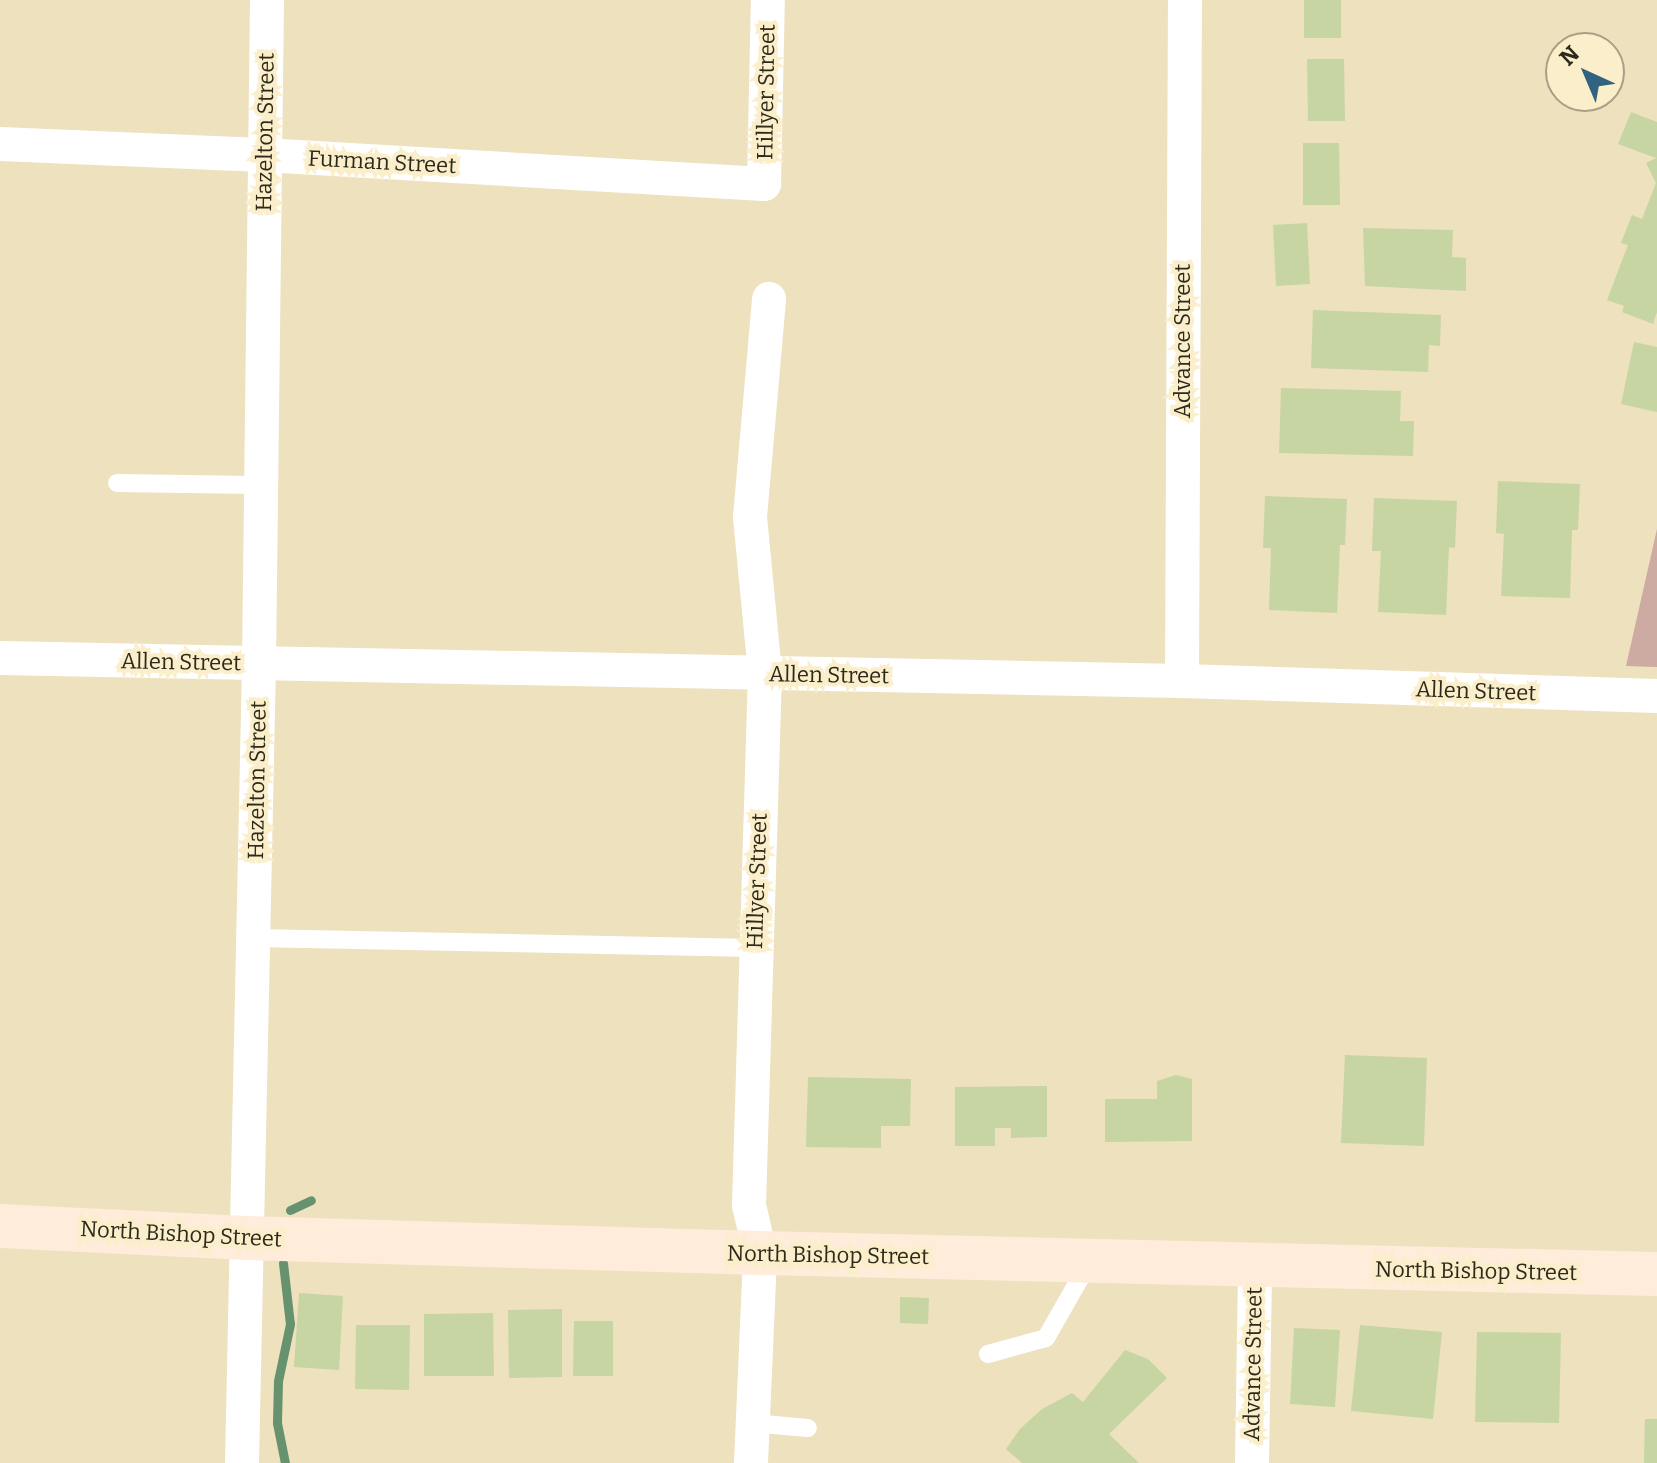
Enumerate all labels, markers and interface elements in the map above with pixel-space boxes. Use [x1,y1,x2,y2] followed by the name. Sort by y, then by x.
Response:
[752,24,780,160] street label: Hillyer Street
[1545,32,1625,112] north arrow
[1554,40,1585,71] text: N
[250,52,280,212] street label: Hazelton Street
[307,145,457,179] street label: Furman Street
[1170,264,1196,418] street label: Advance Street
[121,648,241,676] street label: Allen Street
[769,661,889,689] street label: Allen Street
[1415,676,1537,706] street label: Allen Street
[242,700,272,860] street label: Hazelton Street
[741,813,773,949] street label: Hillyer Street
[79,1216,283,1252] street label: North Bishop Street
[727,1240,929,1270] street label: North Bishop Street
[1375,1256,1577,1286] street label: North Bishop Street
[1238,1287,1268,1441] street label: Advance Street

